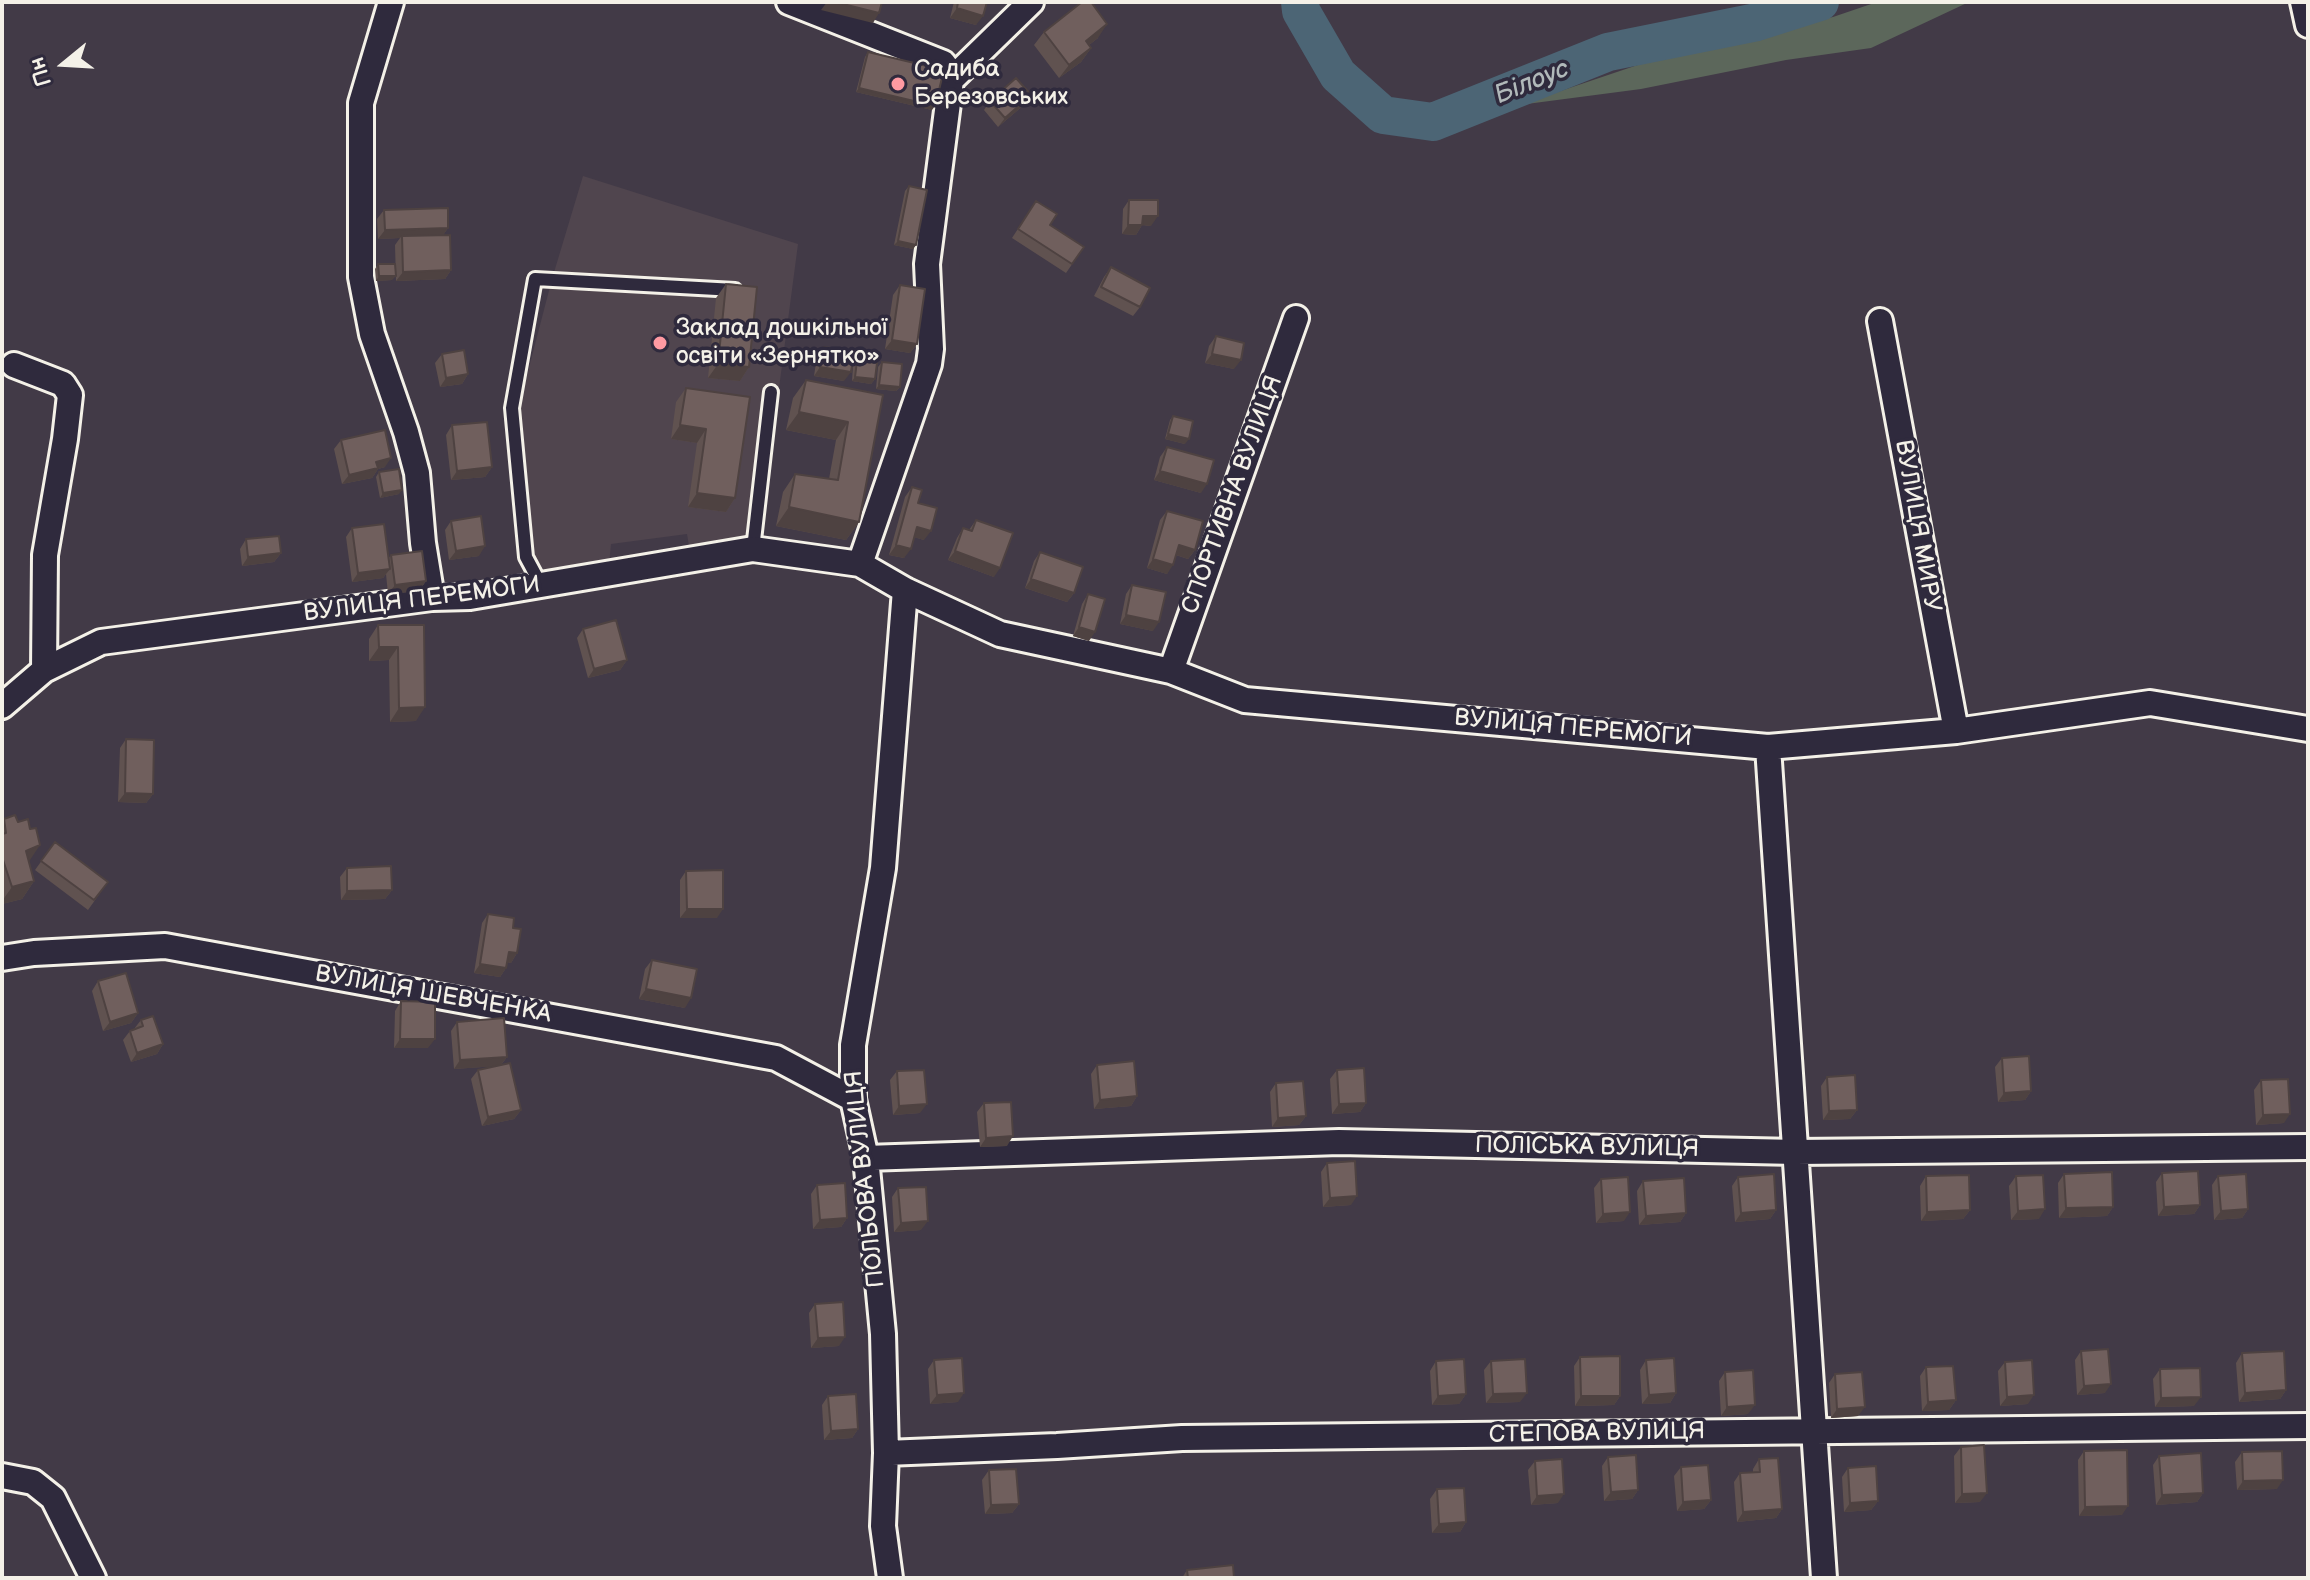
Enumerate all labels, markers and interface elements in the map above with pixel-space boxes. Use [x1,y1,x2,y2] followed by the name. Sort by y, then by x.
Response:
[24,24,104,104] north arrow
[23,53,58,90] text: Пн
[1490,54,1574,112] water label: Білоус
[914,56,1068,112] place label: Садиба Березовських
[889,75,907,93] marker: Садиба Березовських
[676,315,888,371] place label: Заклад дошкільної освіти «Зернятко»
[651,334,669,352] marker: Заклад дошкільної освіти «Зернятко»
[1176,372,1290,618] street label: СПОРТИВНА ВУЛИЦЯ
[1888,438,1946,614] street label: ВУЛИЦЯ МИРУ
[302,571,542,629] street label: ВУЛИЦЯ ПЕРЕМОГИ
[1453,704,1693,754] street label: ВУЛИЦЯ ПЕРЕМОГИ
[313,960,553,1030] street label: ВУЛИЦЯ ШЕВЧЕНКА
[840,1069,892,1289] street label: ПОЛЬОВА ВУЛИЦЯ
[1475,1132,1699,1164] street label: ПОЛІСЬКА ВУЛИЦЯ
[1489,1418,1705,1450] street label: СТЕПОВА ВУЛИЦЯ

